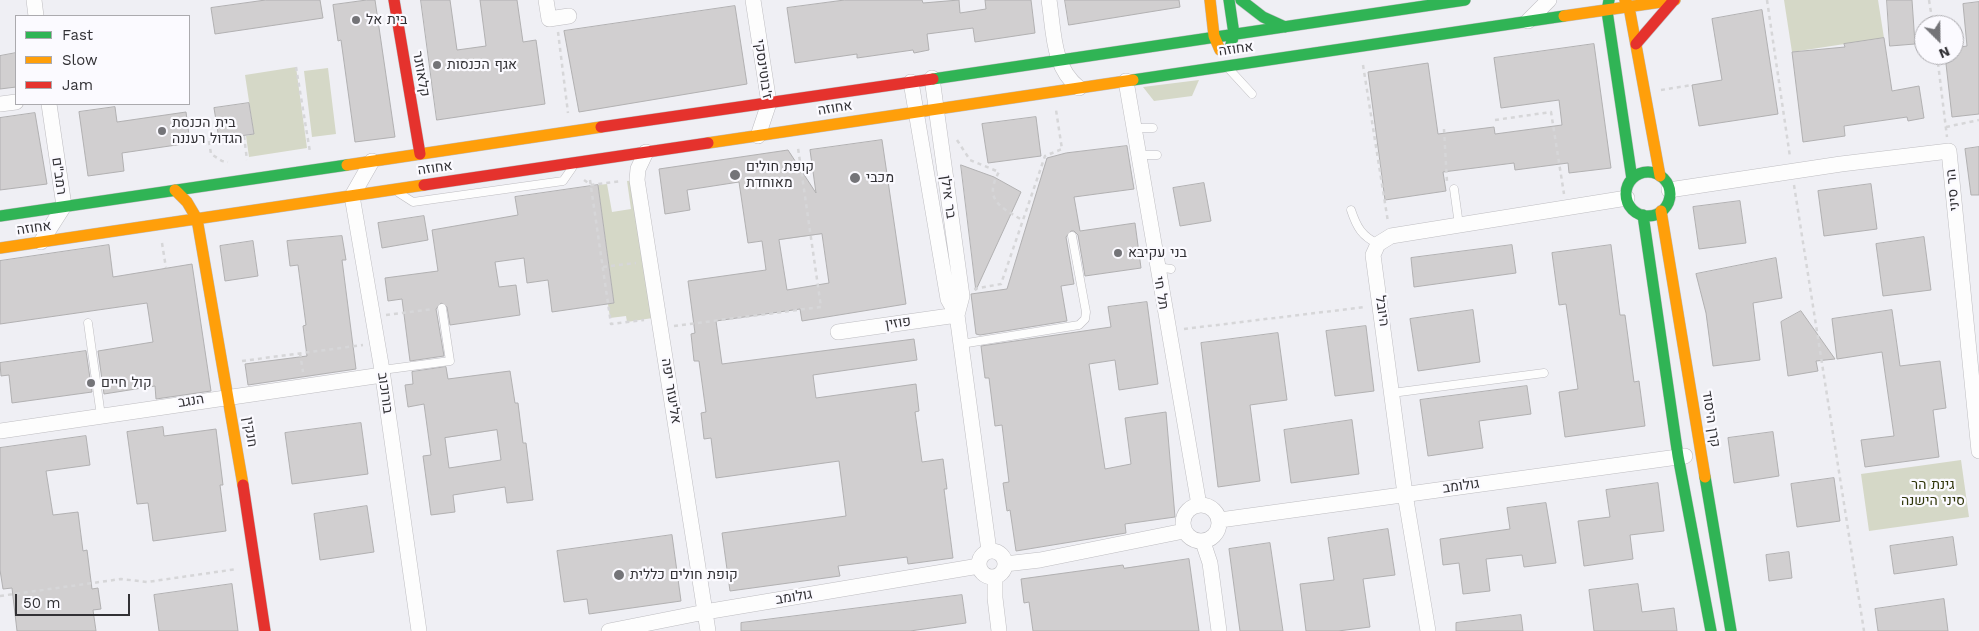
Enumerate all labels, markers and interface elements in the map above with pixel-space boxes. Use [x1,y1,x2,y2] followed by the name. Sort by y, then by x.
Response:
[366,12,407,28] place label: בית אל
[350,14,362,26] marker: בית אל
[15,15,190,105] legend
[1914,15,1964,65] north arrow
[62,26,93,44] text: Fast
[751,38,775,100] street label: ז'בוטינסקי
[1218,38,1254,60] street label: אחוזה
[1937,43,1952,62] text: N
[409,50,433,98] street label: קלאוזנר
[62,51,98,69] text: Slow
[447,57,517,73] place label: אגף הכנסות
[431,59,443,71] marker: אגף הכנסות
[62,76,93,94] text: Jam
[817,97,853,119] street label: אחוזה
[172,115,242,148] place label: בית הכנסת הגדול רעננה
[156,125,168,137] marker: בית הכנסת הגדול רעננה
[48,156,70,196] street label: רמב"ם
[417,157,453,179] street label: אחוזה
[746,159,814,192] place label: קופת חולים מאוחדת
[728,168,742,182] marker: קופת חולים מאוחדת
[1942,168,1964,212] street label: הר סיני
[866,170,894,186] place label: מכבי
[848,171,862,185] marker: מכבי
[937,174,959,220] street label: בר אילן
[16,217,52,239] street label: אחוזה
[1128,245,1187,261] place label: בני עקיבא
[1112,247,1124,259] marker: בני עקיבא
[1150,275,1172,311] street label: תל חי
[1372,294,1392,328] street label: היובל
[884,313,912,333] street label: פוזין
[658,357,684,425] street label: אליעזר יפה
[374,371,396,415] street label: בורוכוב
[101,375,152,391] place label: קול חיים
[85,377,97,389] marker: קול חיים
[1698,389,1724,449] street label: קרן היסוד
[177,391,205,411] street label: הנגב
[239,416,261,448] street label: חנקין
[1441,475,1481,497] street label: גולומב
[1901,477,1965,510] park label: גינת הר סיני הישנה
[630,567,738,583] place label: קופת חולים כללית
[612,568,626,582] marker: קופת חולים כללית
[18,584,132,616] scale bar
[774,586,814,608] street label: גולומב
[23,594,60,612] text: 50 m

